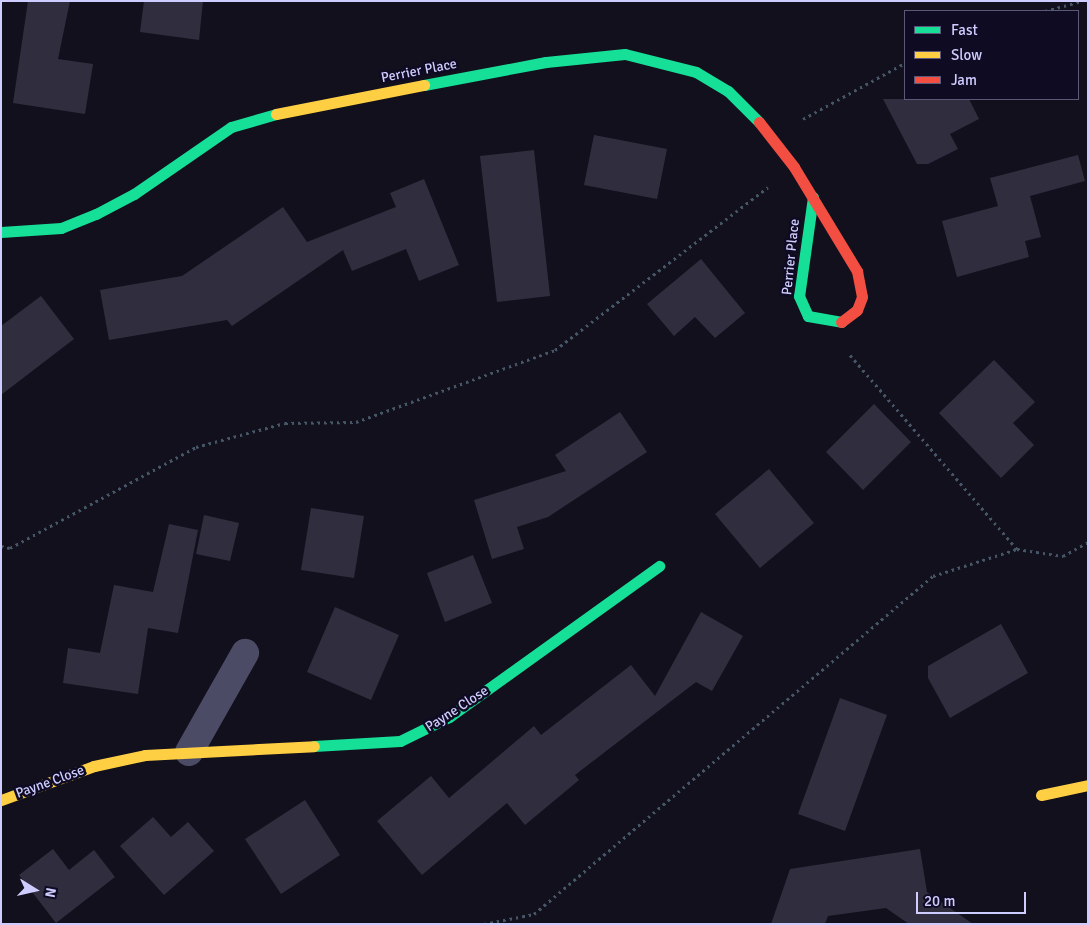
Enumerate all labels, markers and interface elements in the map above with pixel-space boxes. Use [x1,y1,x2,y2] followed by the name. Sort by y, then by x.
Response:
[904,10,1079,100] legend
[951,21,978,39] text: Fast
[951,46,982,64] text: Slow
[380,55,458,87] street label: Perrier Place
[951,71,977,89] text: Jam
[779,218,803,296] street label: Perrier Place
[422,682,492,736] street label: Payne Close
[13,762,87,802] street label: Payne Close
[10,865,60,915] north arrow
[919,882,1029,914] scale bar
[41,886,59,899] text: N
[924,892,955,910] text: 20 m

